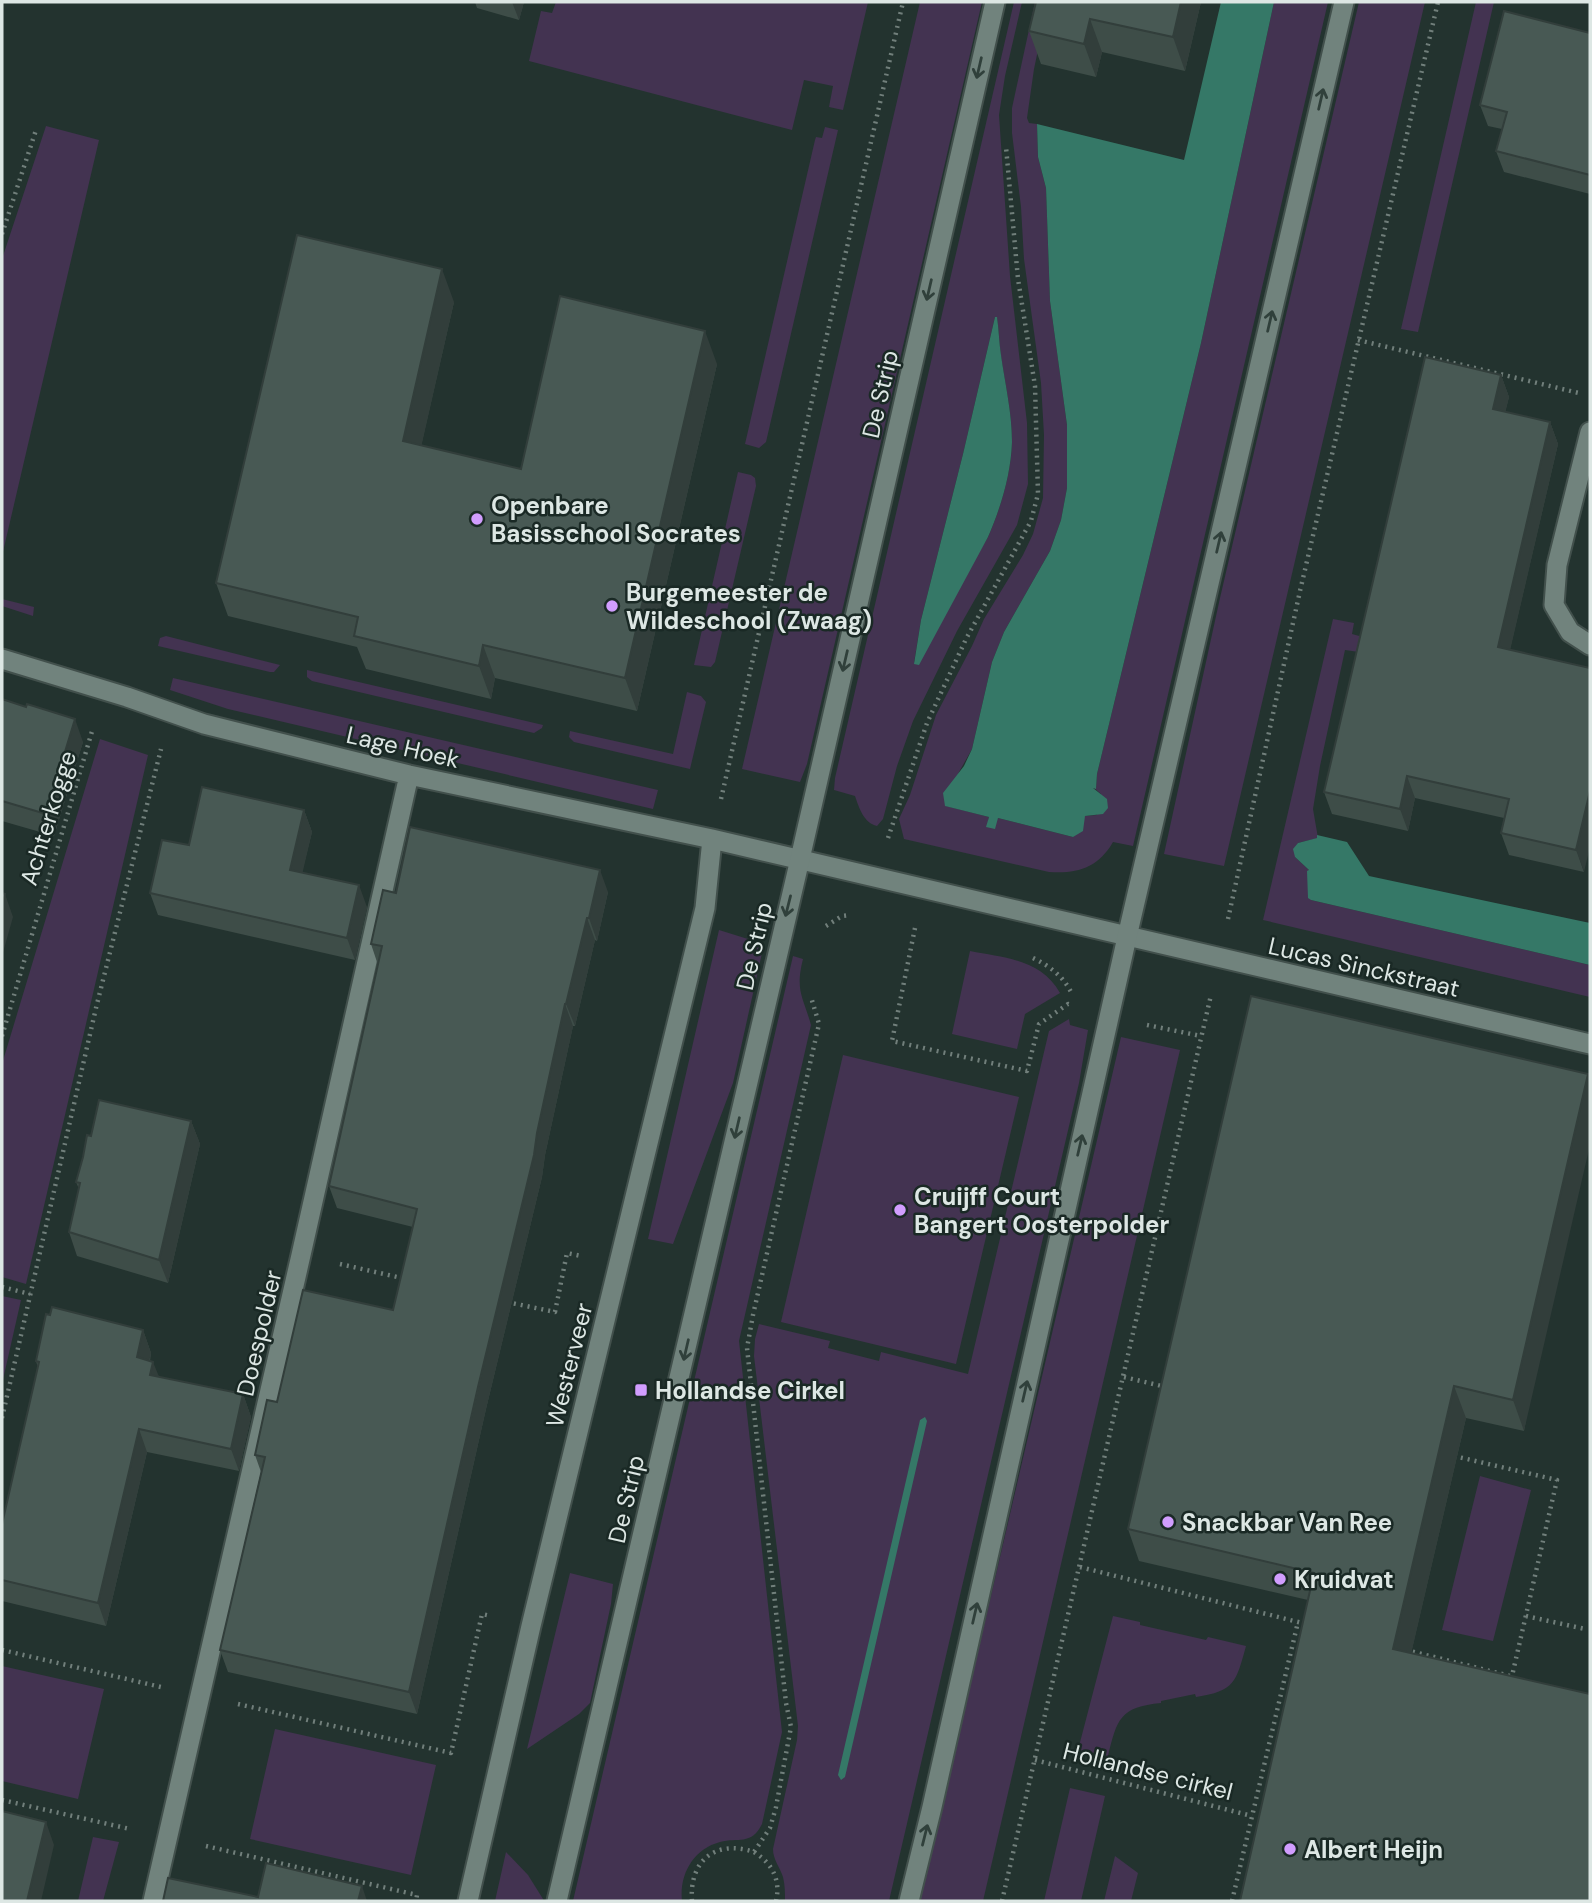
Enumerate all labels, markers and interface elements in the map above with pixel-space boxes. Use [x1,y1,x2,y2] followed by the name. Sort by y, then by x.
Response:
[972,56,986,79] one-way arrow
[1315,88,1329,111] one-way arrow
[922,278,935,301] one-way arrow
[1264,310,1277,333] one-way arrow
[855,347,905,441] street label: De Strip
[491,490,741,549] place label: Openbare Basisschool Socrates
[469,511,485,527] marker: Openbare Basisschool Socrates
[1213,531,1226,554] one-way arrow
[626,577,872,636] place label: Burgemeester de Wildeschool (Zwaag)
[604,598,620,614] marker: Burgemeester de Wildeschool (Zwaag)
[838,649,851,672] one-way arrow
[344,719,462,775] street label: Lage Hoek
[13,747,83,889] street label: Achterkogge
[781,895,794,917] one-way arrow
[729,899,779,993] street label: De Strip
[1265,930,1463,1004] street label: Lucas Sinckstraat
[730,1116,743,1139] one-way arrow
[1074,1134,1087,1157] one-way arrow
[914,1181,1169,1240] place label: Cruijff Court Bangert Oosterpolder
[892,1202,908,1218] marker: Cruijff Court Bangert Oosterpolder
[229,1267,289,1399] street label: Doespolder
[539,1300,599,1430] street label: Westerveer
[678,1338,692,1361] one-way arrow
[655,1375,845,1406] place label: Hollandse Cirkel
[1019,1380,1032,1403] one-way arrow
[633,1382,649,1398] marker: Hollandse Cirkel
[601,1452,651,1546] street label: De Strip
[1182,1507,1392,1538] place label: Snackbar Van Ree
[1160,1514,1176,1530] marker: Snackbar Van Ree
[1294,1564,1394,1595] place label: Kruidvat
[1272,1571,1288,1587] marker: Kruidvat
[969,1602,983,1625] one-way arrow
[1060,1735,1236,1807] street label: Hollandse cirkel
[919,1824,932,1847] one-way arrow
[1304,1834,1443,1865] place label: Albert Heijn
[1282,1841,1298,1857] marker: Albert Heijn

